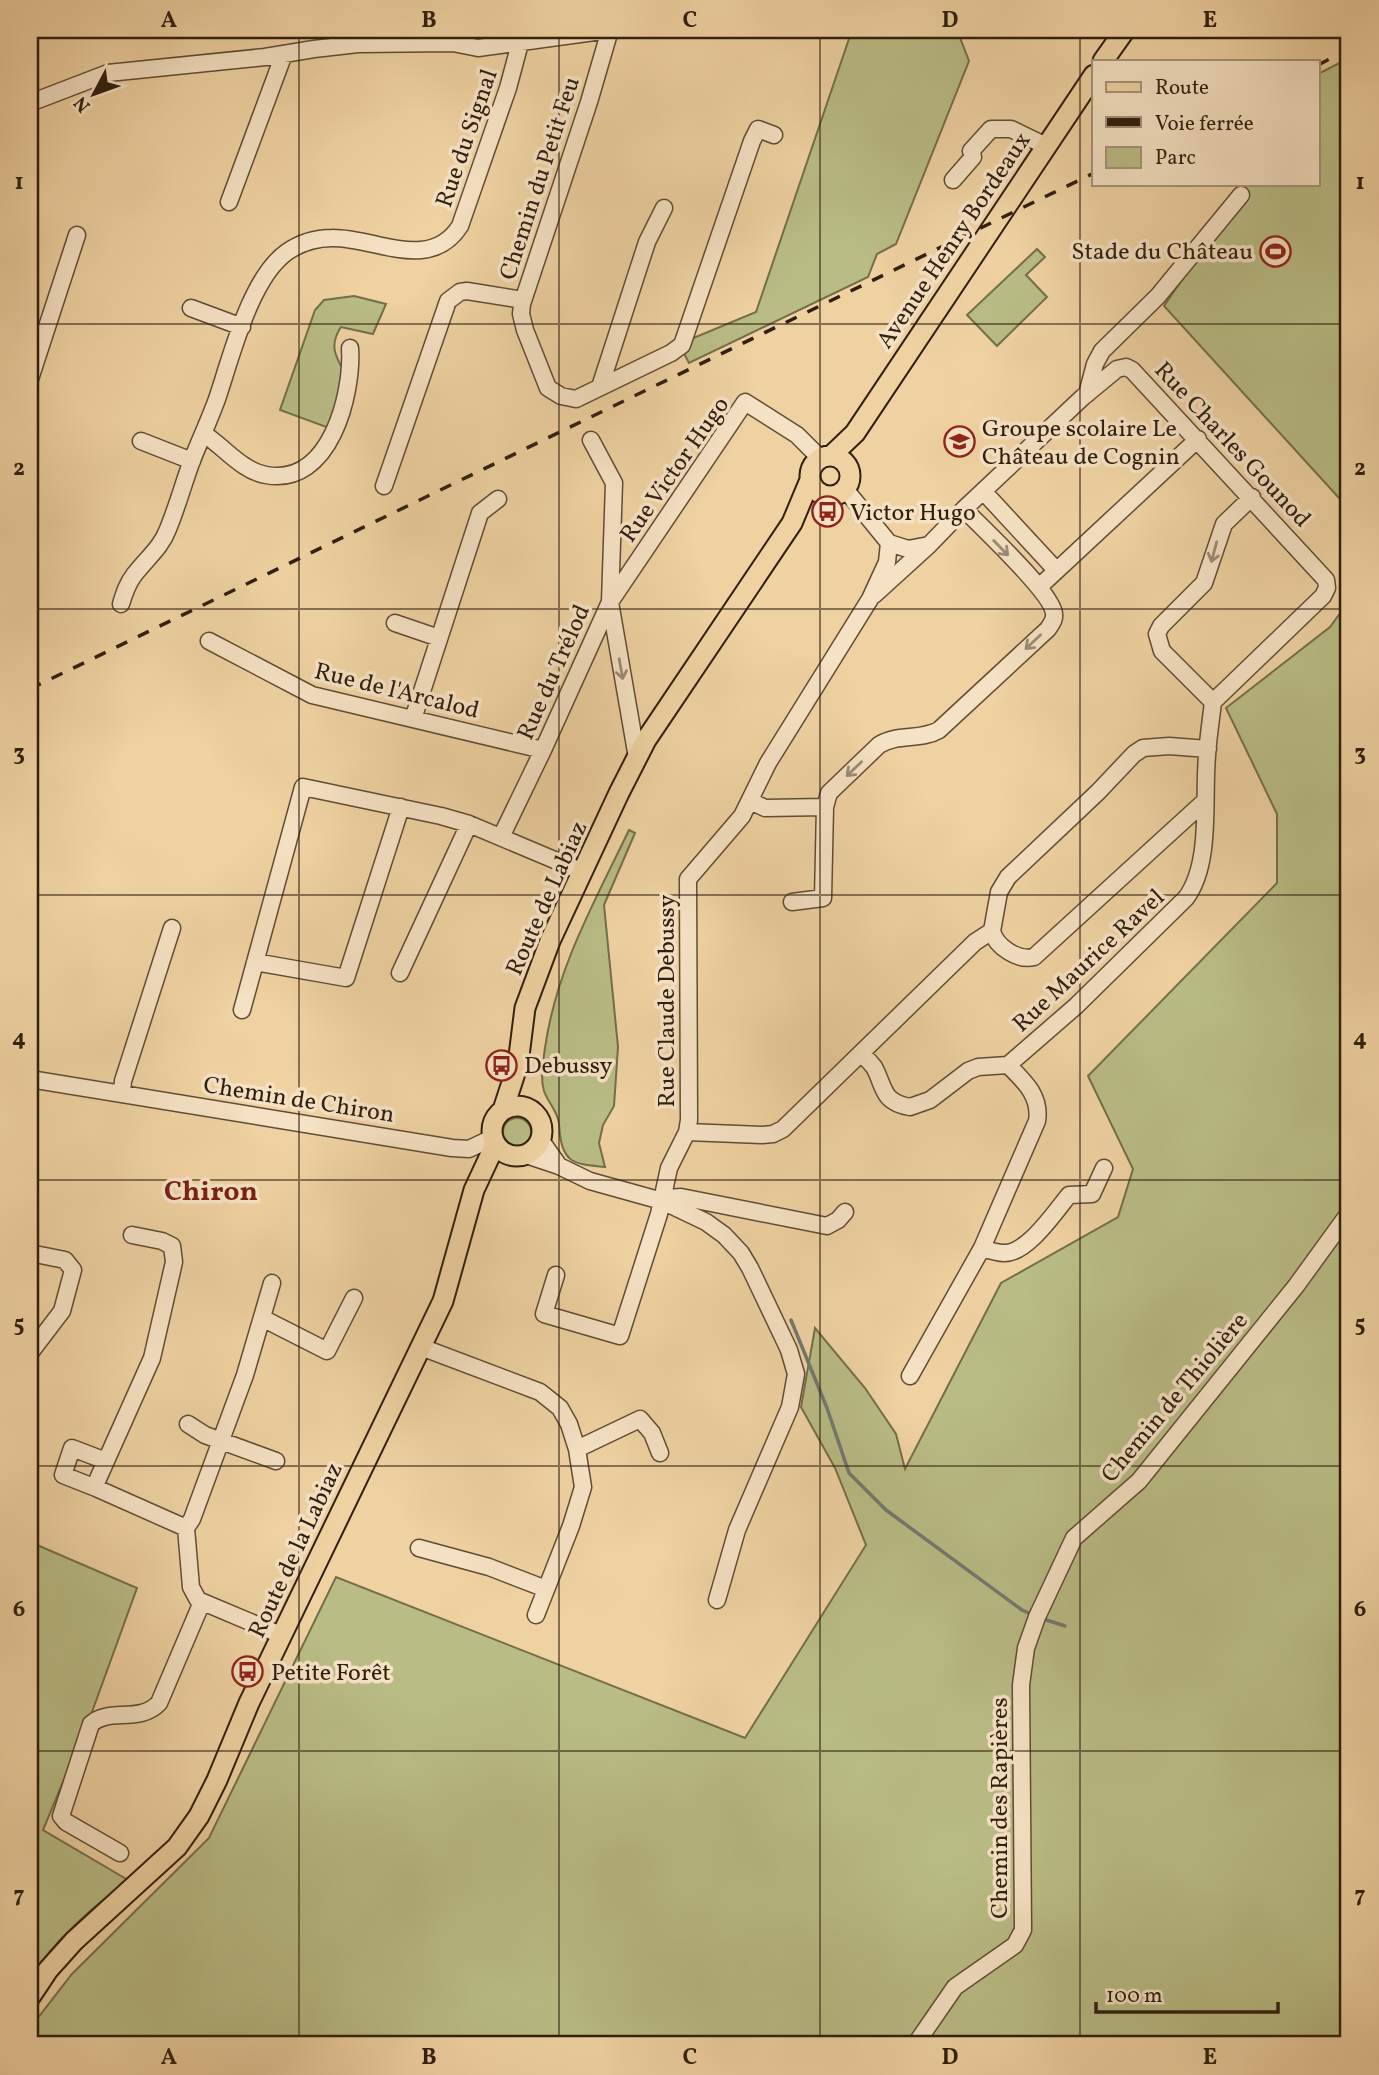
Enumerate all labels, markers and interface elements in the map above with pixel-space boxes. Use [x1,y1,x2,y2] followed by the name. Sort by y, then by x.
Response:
[161,5,177,37] text: A
[421,5,437,37] text: B
[683,5,697,37] text: C
[942,5,959,37] text: D
[1203,5,1217,37] text: E
[60,60,130,130] north arrow
[1092,60,1320,186] legend
[428,65,507,212] street label: Rue du Signal
[492,73,590,285] street label: Chemin du Petit Feu
[1155,74,1209,103] text: Route
[68,90,97,118] text: N
[1155,110,1254,139] text: Voie ferrée
[869,126,1040,356] street label: Avenue Henry Bordeaux
[1155,144,1196,173] text: Parc
[14,167,24,199] text: 1
[1355,167,1365,199] text: 1
[1259,234,1293,268] sports icon: Stade du Château
[1071,236,1253,270] place label: Stade du Château
[1145,355,1318,536] street label: Rue Charles Gounod
[613,390,739,550] street label: Rue Victor Hugo
[982,413,1180,475] place label: Groupe scolaire Le Château de Cognin
[942,425,976,459] school or university icon: Groupe scolaire Le Château de Cognin
[13,453,25,485] text: 2
[1354,453,1366,485] text: 2
[810,495,844,529] bus stop icon: Victor Hugo
[850,497,976,531] place label: Victor Hugo
[993,539,1010,556] one-way arrow
[1207,540,1220,563] one-way arrow
[510,600,600,746] street label: Rue du Trélod
[1025,633,1043,650] one-way arrow
[311,655,482,729] street label: Rue de l'Arcalod
[615,657,628,680] one-way arrow
[13,738,25,770] text: 3
[1354,738,1366,770] text: 3
[846,760,863,777] one-way arrow
[499,816,597,982] street label: Route de Labiaz
[1006,882,1173,1041] street label: Rue Maurice Ravel
[651,895,685,1107] street label: Rue Claude Debussy
[12,1023,26,1055] text: 4
[1353,1023,1367,1055] text: 4
[484,1048,518,1082] bus stop icon: Debussy
[524,1050,613,1084] place label: Debussy
[201,1069,397,1133] street label: Chemin de Chiron
[164,1173,258,1212] district label: Chiron
[1094,1306,1257,1491] street label: Chemin de Thiolière
[13,1309,25,1341] text: 5
[1354,1309,1366,1341] text: 5
[241,1458,352,1644] street label: Route de la Labiaz
[13,1594,25,1626] text: 6
[1354,1594,1366,1626] text: 6
[231,1655,265,1689] bus stop icon: Petite Forêt
[271,1657,391,1691] place label: Petite Forêt
[984,1697,1018,1919] street label: Chemin des Rapières
[14,1880,25,1912] text: 7
[1355,1880,1366,1912] text: 7
[1096,1970,1278,2014] scale bar
[1106,1982,1163,2011] text: 100 m
[161,2042,177,2074] text: A
[421,2042,437,2074] text: B
[683,2042,697,2074] text: C
[942,2042,959,2074] text: D
[1203,2042,1217,2074] text: E

